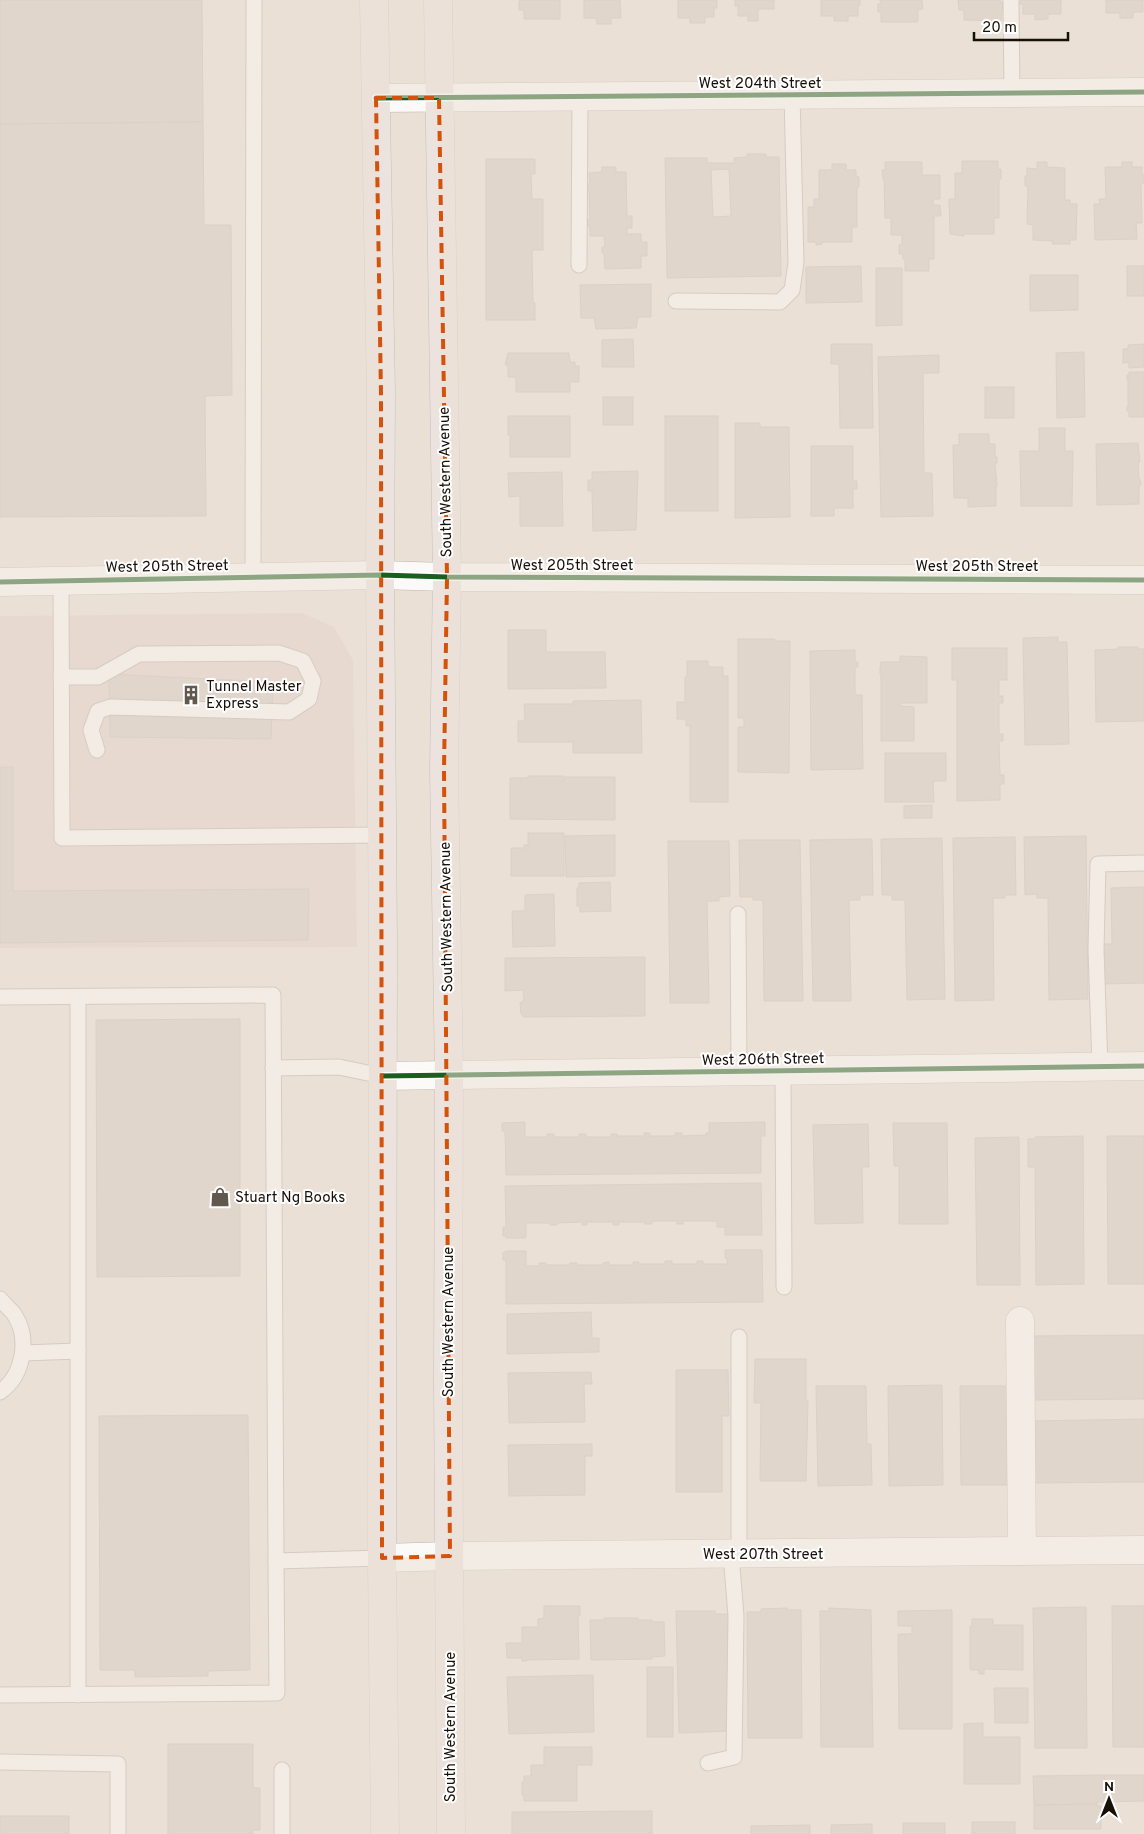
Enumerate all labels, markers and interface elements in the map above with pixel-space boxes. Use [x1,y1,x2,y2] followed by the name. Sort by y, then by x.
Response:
[974,10,1068,42] scale bar
[982,19,1017,38] text: 20 m
[698,75,822,94] street label: West 204th Street
[436,406,457,557] street label: South Western Avenue
[105,557,229,578] street label: West 205th Street
[510,557,634,576] street label: West 205th Street
[915,558,1039,577] street label: West 205th Street
[206,678,302,714] place label: Tunnel Master Express
[180,684,202,706] building icon: Tunnel Master Express
[437,841,458,992] street label: South Western Avenue
[702,1050,825,1071] street label: West 206th Street
[209,1186,231,1208] shop icon: Stuart Ng Books
[235,1189,345,1208] place label: Stuart Ng Books
[440,1247,459,1397] street label: South Western Avenue
[703,1546,823,1565] street label: West 207th Street
[442,1652,461,1802] street label: South Western Avenue
[1084,1774,1134,1824] north arrow
[1104,1779,1114,1796] text: N

